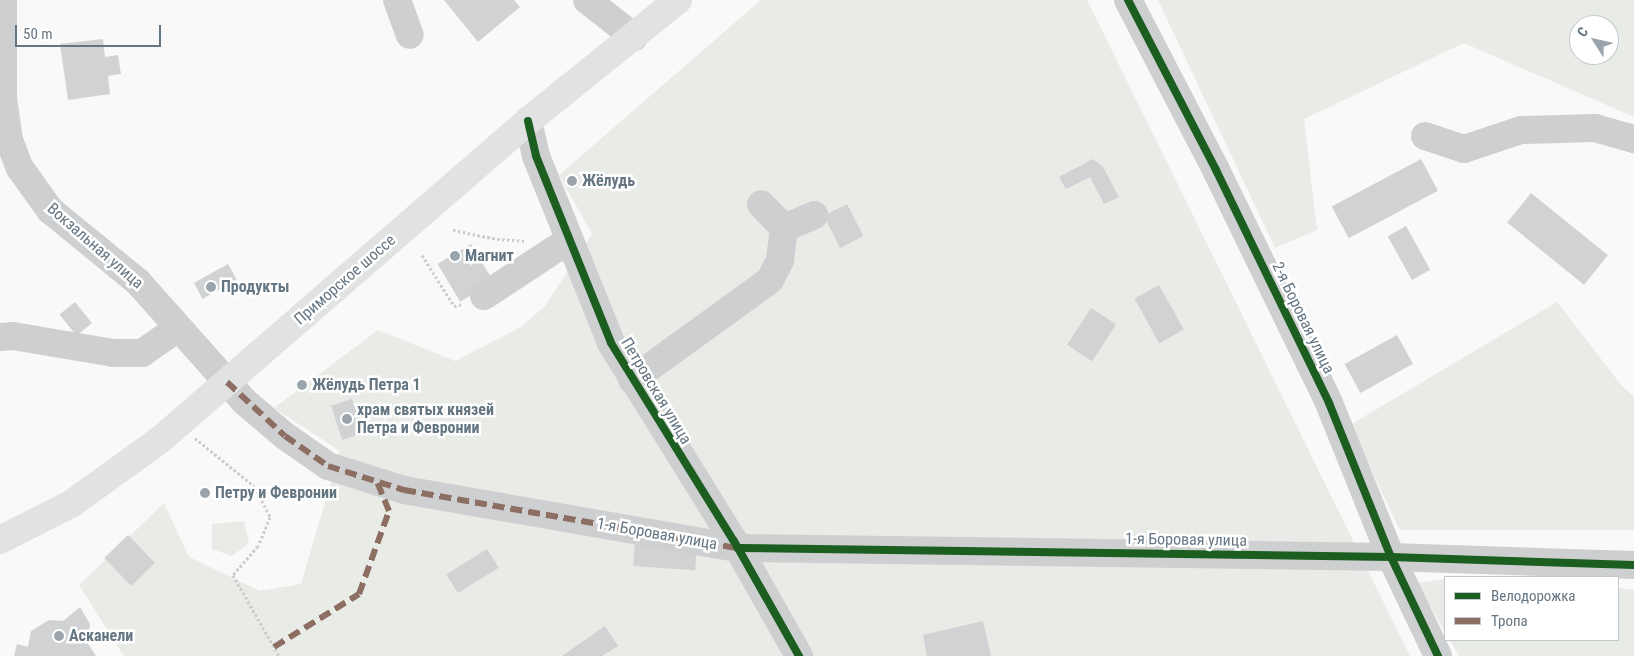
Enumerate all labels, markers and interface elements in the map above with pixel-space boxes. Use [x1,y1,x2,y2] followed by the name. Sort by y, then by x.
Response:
[18,15,164,47] scale bar
[1569,15,1619,65] north arrow
[1574,24,1591,40] text: С
[23,25,53,43] text: 50 m
[582,171,635,191] place label: Жёлудь
[566,175,578,187] marker: Жёлудь
[43,199,147,293] street label: Вокзальная улица
[290,231,400,329] street label: Приморское шоссе
[465,246,514,266] place label: Магнит
[449,250,461,262] marker: Магнит
[1268,259,1338,377] street label: 2-я Боровая улица
[221,277,289,297] place label: Продукты
[205,281,217,293] marker: Продукты
[617,334,695,448] street label: Петровская улица
[312,375,421,395] place label: Жёлудь Петра 1
[296,379,308,391] marker: Жёлудь Петра 1
[357,400,494,438] place label: храм святых князей Петра и Февронии
[341,413,353,425] marker: храм святых князей Петра и Февронии
[215,483,337,503] place label: Петру и Февронии
[199,487,211,499] marker: Петру и Февронии
[595,514,719,554] street label: 1-я Боровая улица
[1125,529,1247,551] street label: 1-я Боровая улица
[1444,576,1619,641] legend
[1491,587,1576,605] text: Велодорожка
[1491,612,1528,630] text: Тропа
[69,626,133,646] place label: Асканели
[53,630,65,642] marker: Асканели

